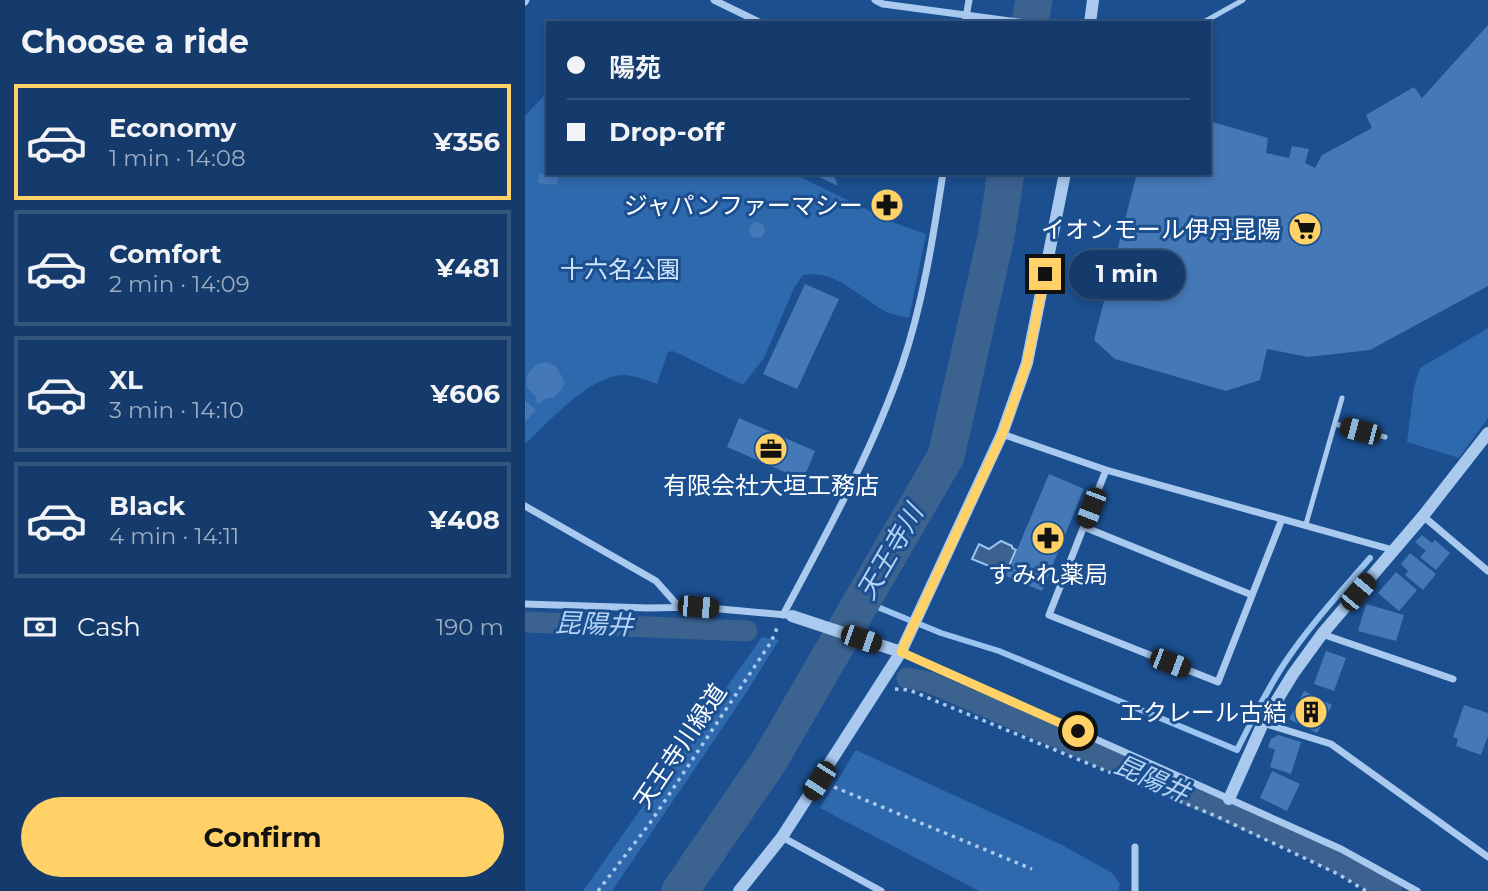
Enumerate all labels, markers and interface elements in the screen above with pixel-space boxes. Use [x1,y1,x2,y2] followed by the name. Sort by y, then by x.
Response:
[21,22,249,61] text: Choose a ride
[609,52,661,84] text: 陽苑
[25,111,88,174] icon: car
[109,112,236,144] text: Economy
[609,116,724,148] text: Drop-off
[433,126,500,158] text: ¥356
[109,144,246,172] text: 1 min · 14:08
[868,186,906,224] pharmacy icon: ジャパンファーマシー
[624,191,863,220] place label: ジャパンファーマシー
[1286,210,1324,248] supermarket icon: イオンモール伊丹昆陽
[1041,215,1281,244] place label: イオンモール伊丹昆陽
[25,237,88,300] icon: car
[109,238,221,270] text: Comfort
[1069,250,1185,298] callout: 1 min
[436,252,500,284] text: ¥481
[560,255,680,284] park label: 十六名公園
[1029,258,1061,290] route end
[1096,260,1158,288] text: 1 min
[109,270,250,298] text: 2 min · 14:09
[25,363,88,426] icon: car
[109,364,143,396] text: XL
[430,378,500,410] text: ¥606
[109,396,244,424] text: 3 min · 14:10
[1337,415,1384,447] car
[752,430,790,468] office icon: 有限会社大垣工務店
[663,471,879,500] place label: 有限会社大垣工務店
[1074,485,1109,531] car
[25,489,88,552] icon: car
[109,490,185,522] text: Black
[850,496,931,605] water label: 天王寺川
[428,504,500,536] text: ¥408
[1029,519,1067,557] pharmacy icon: すみれ薬局
[109,522,239,550] text: 4 min · 14:11
[988,560,1108,589] place label: すみれ薬局
[1337,569,1380,615] car
[677,595,720,619] car
[554,607,636,641] water label: 昆陽井
[21,608,59,646] icon: cash
[77,611,141,643] text: Cash
[436,613,504,641] text: 190 m
[838,622,885,656] car
[1147,646,1194,680] car
[628,678,732,814] street label: 天王寺川緑道
[1292,693,1330,731] building icon: エクレール古結
[1119,698,1287,727] place label: エクレール古結
[1062,715,1094,747] route start
[1110,749,1196,810] water label: 昆陽井
[799,758,840,804] car
[21,797,504,877] button: Confirm

